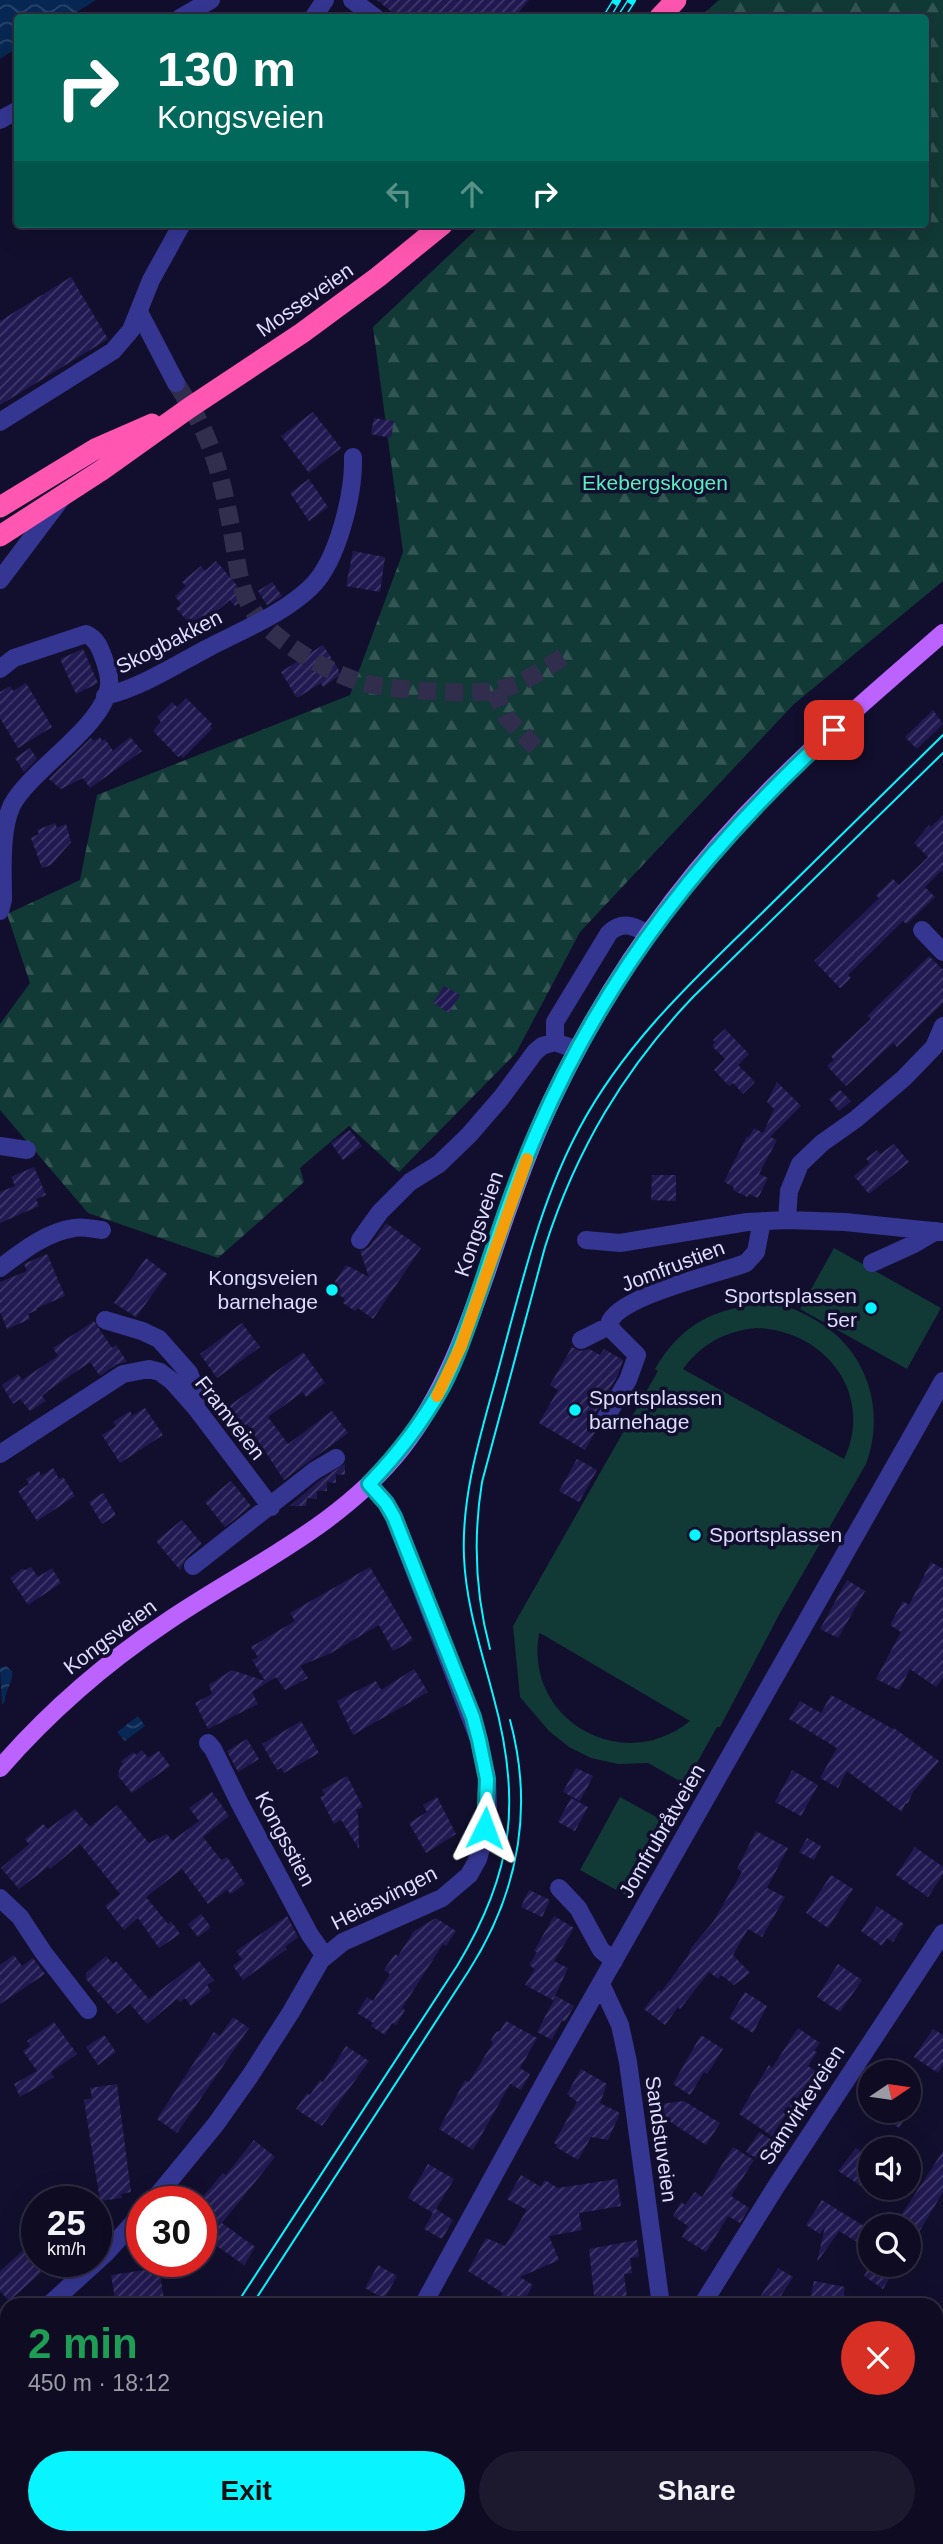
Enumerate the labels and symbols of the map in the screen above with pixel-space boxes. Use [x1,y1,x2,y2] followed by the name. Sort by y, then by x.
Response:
[252,258,357,341] street label: Mosseveien
[582,471,728,494] park label: Ekebergskogen
[112,605,225,678] street label: Skogbakken
[804,700,864,760] pin
[450,1168,507,1279] street label: Kongsveien
[618,1235,728,1296] street label: Jomfrustien
[208,1266,318,1313] place label: Kongsveien barnehage
[324,1282,340,1298] marker: Kongsveien barnehage
[724,1284,857,1331] place label: Sportsplassen 5er
[863,1300,879,1316] marker: Sportsplassen 5er
[191,1372,270,1464] street label: Framveien
[589,1386,722,1433] place label: Sportsplassen barnehage
[567,1402,583,1418] marker: Sportsplassen barnehage
[709,1523,842,1546] place label: Sportsplassen
[687,1527,703,1543] marker: Sportsplassen
[59,1594,160,1679] street label: Kongsveien
[614,1760,709,1902] street label: Jomfrubråtveien
[251,1787,320,1890] street label: Kongsstien
[448,1791,522,1865] position arrow
[327,1861,440,1934] street label: Heiasvingen
[754,2041,849,2169] street label: Samvirkeveien
[858,2060,920,2123] north arrow
[641,2074,682,2204] street label: Sandstuveien
[126,2186,217,2277] speed limit sign: 30

